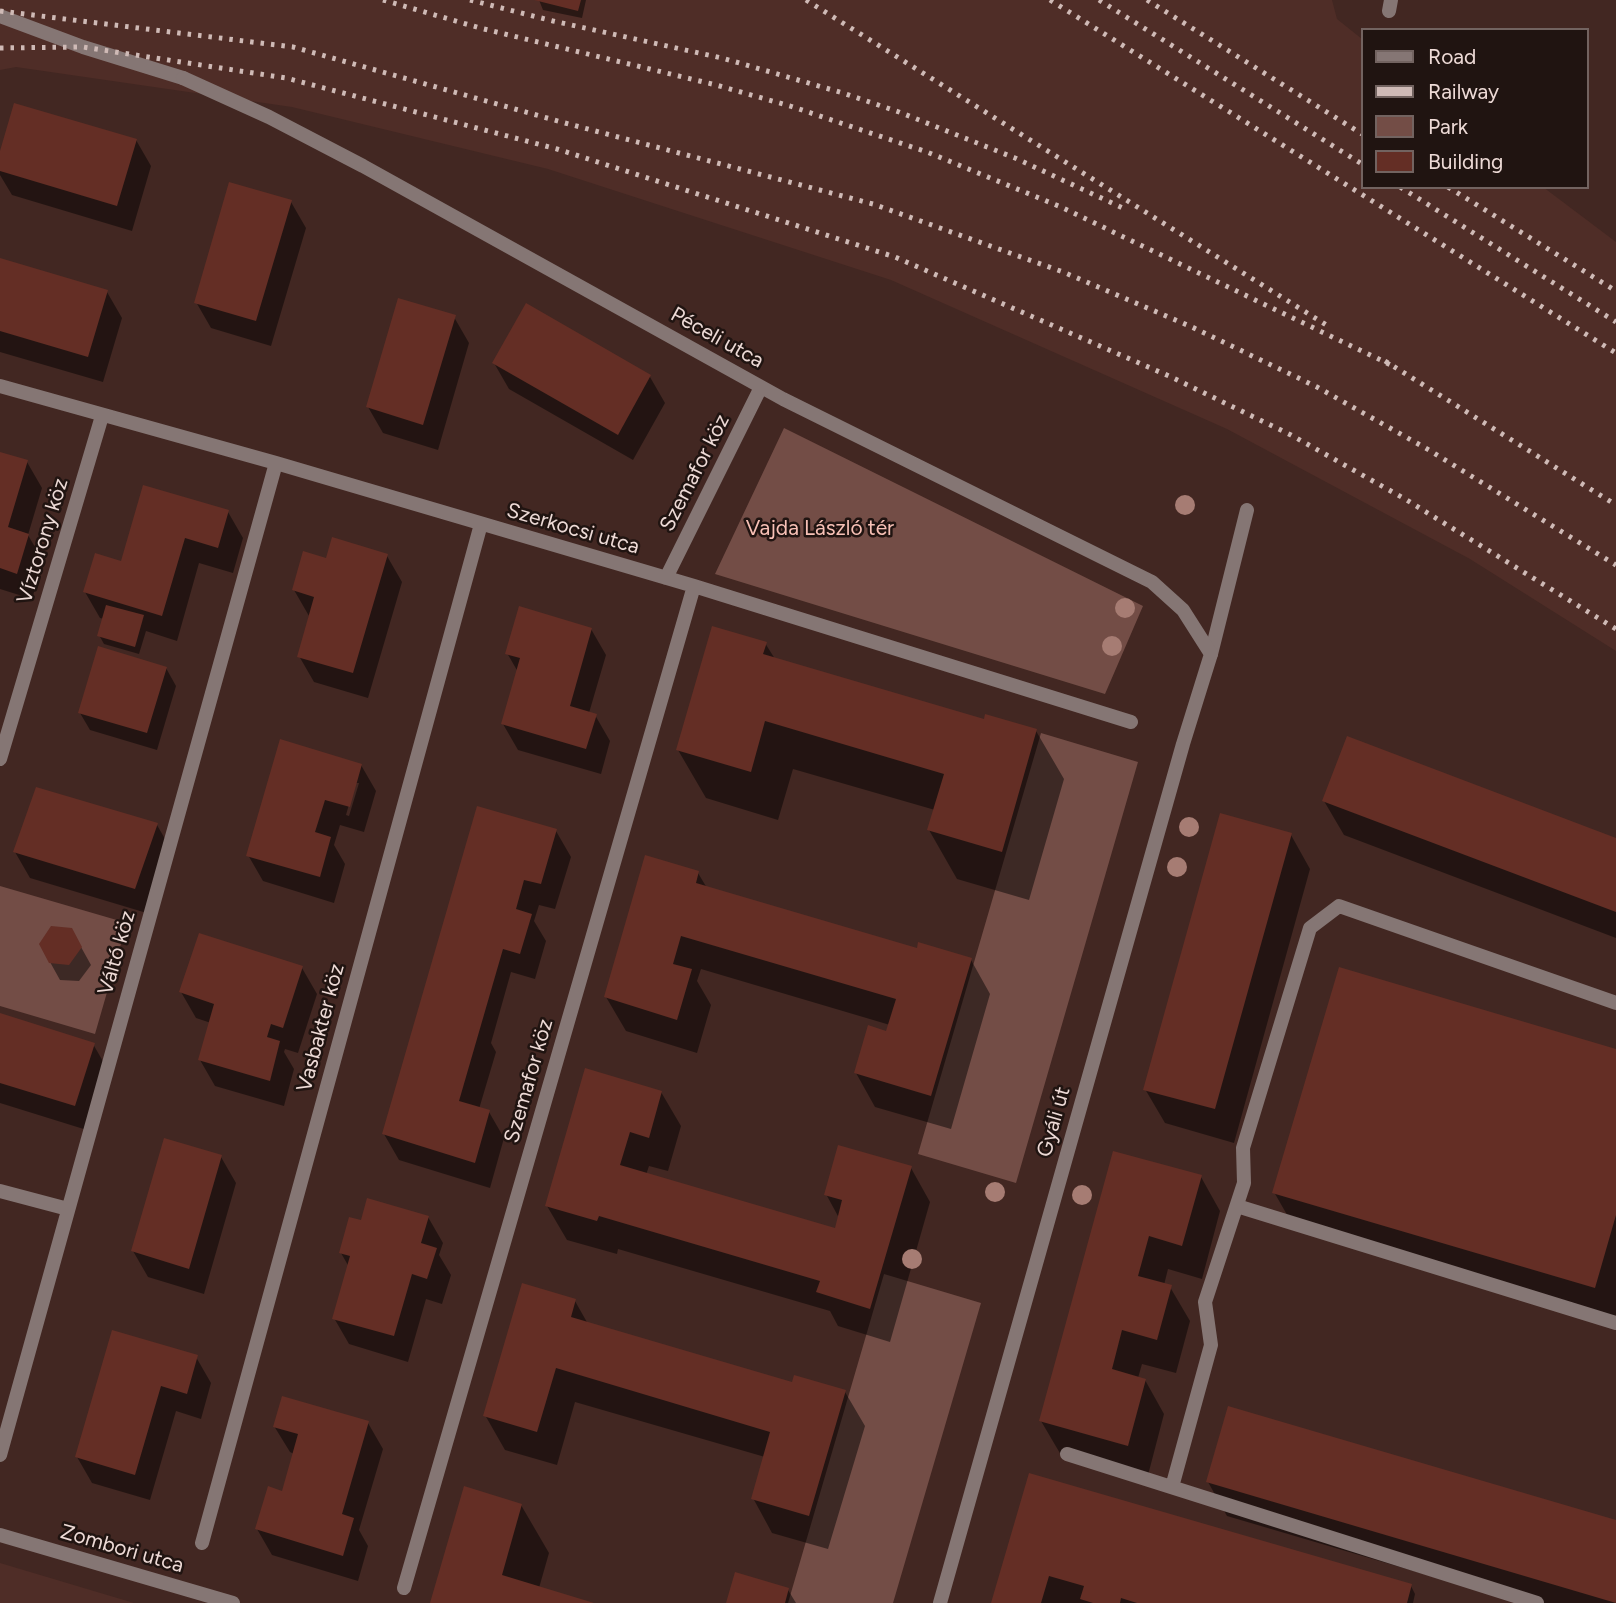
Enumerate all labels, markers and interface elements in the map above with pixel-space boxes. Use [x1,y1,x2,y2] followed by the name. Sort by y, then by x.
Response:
[1360,28,1588,189] legend
[1428,44,1476,69] text: Road
[1428,79,1499,104] text: Railway
[1428,114,1468,139] text: Park
[1428,149,1503,174] text: Building
[666,302,768,374] street label: Péceli utca
[655,410,735,536] street label: Szemafor köz
[12,475,74,607] street label: Víztorony köz
[504,498,642,560] street label: Szerkocsi utca
[746,516,894,542] park label: Vajda László tér
[93,908,141,998] street label: Váltó köz
[292,961,350,1095] street label: Vasbakter köz
[499,1016,559,1146] street label: Szemafor köz
[1032,1084,1076,1160] street label: Gyáli út
[58,1519,186,1579] street label: Zombori utca

